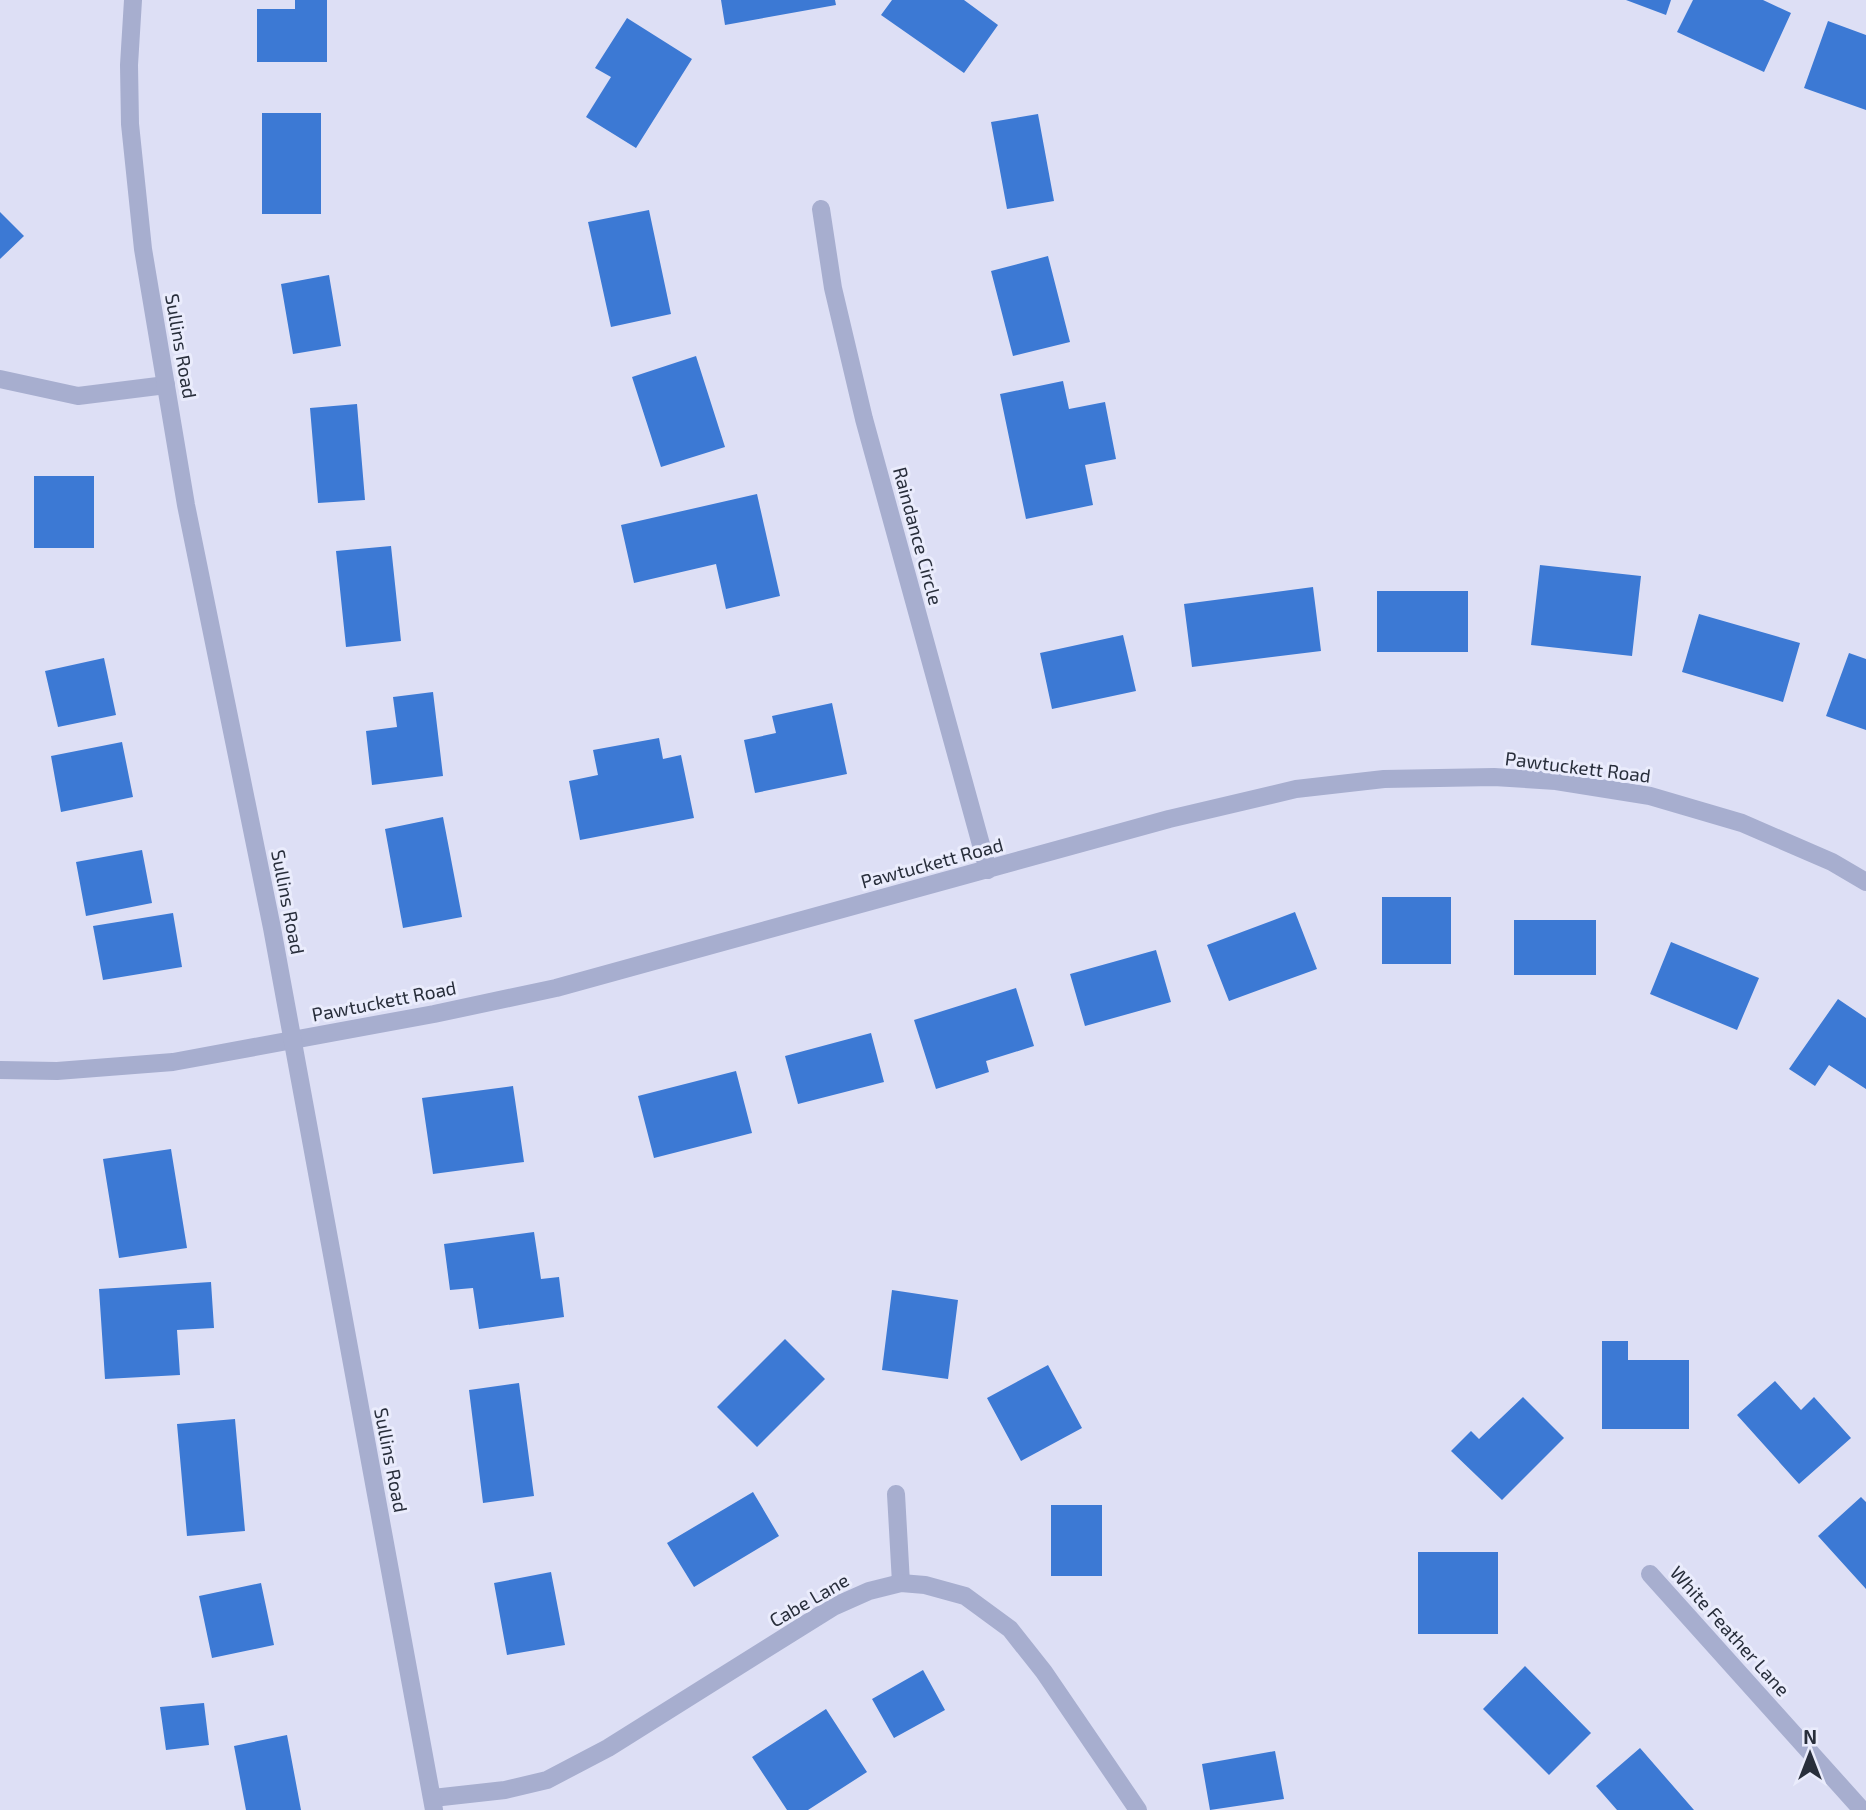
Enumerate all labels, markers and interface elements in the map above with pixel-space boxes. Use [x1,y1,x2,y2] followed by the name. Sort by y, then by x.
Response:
[161,292,202,400] street label: Sullins Road
[889,464,948,607] street label: Raindance Circle
[1504,746,1652,787] street label: Pawtuckett Road
[858,832,1006,893] street label: Pawtuckett Road
[267,848,310,956] street label: Sullins Road
[310,975,458,1026] street label: Pawtuckett Road
[370,1406,413,1514] street label: Sullins Road
[1666,1561,1795,1701] street label: White Feather Lane
[765,1568,853,1632] street label: Cabe Lane
[1775,1719,1845,1789] north arrow
[1803,1725,1817,1748] text: N

